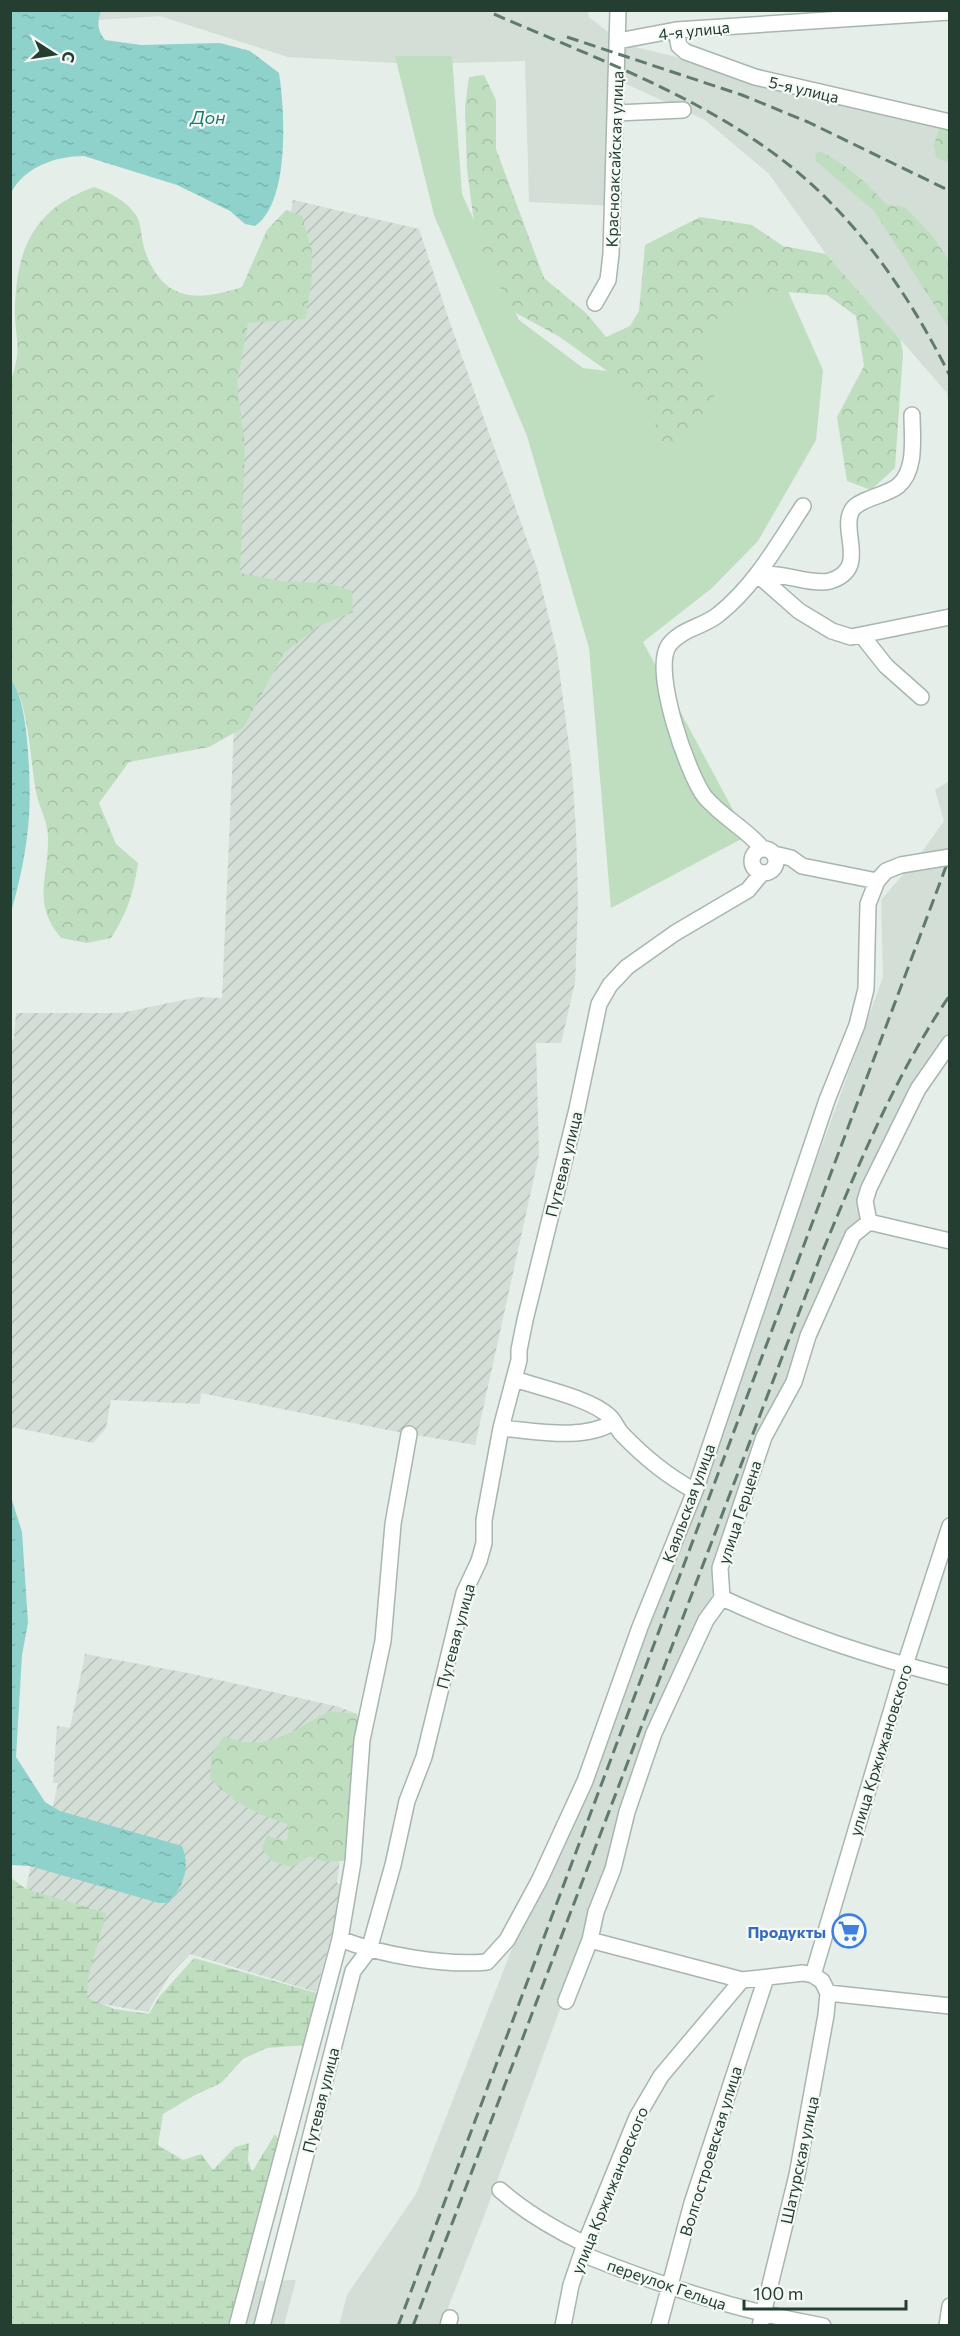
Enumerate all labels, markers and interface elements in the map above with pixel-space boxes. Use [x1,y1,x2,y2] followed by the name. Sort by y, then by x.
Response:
[657,17,731,43] street label: 4-я улица
[24,24,84,84] north arrow
[59,50,80,65] text: С
[601,70,627,248] street label: Красноаксайская улица
[767,72,841,106] street label: 5-я улица
[188,106,226,128] water label: Дон
[541,1109,585,1219] street label: Путевая улица
[658,1441,718,1565] street label: Каяльская улица
[713,1458,765,1566] street label: улица Герцена
[432,1581,478,1691] street label: Путевая улица
[845,1662,915,1838] street label: улица Кржижановского
[831,1913,867,1949] supermarket icon: Продукты
[747,1922,826,1941] place label: Продукты
[298,2045,342,2155] street label: Путевая улица
[675,2064,745,2238] street label: Волгостроевская улица
[776,2094,822,2226] street label: Шатурская улица
[567,2104,651,2276] street label: улица Кржижановского
[605,2255,729,2313] street label: переулок Гельца
[744,2273,906,2311] scale bar
[753,2282,803,2304] text: 100 m

